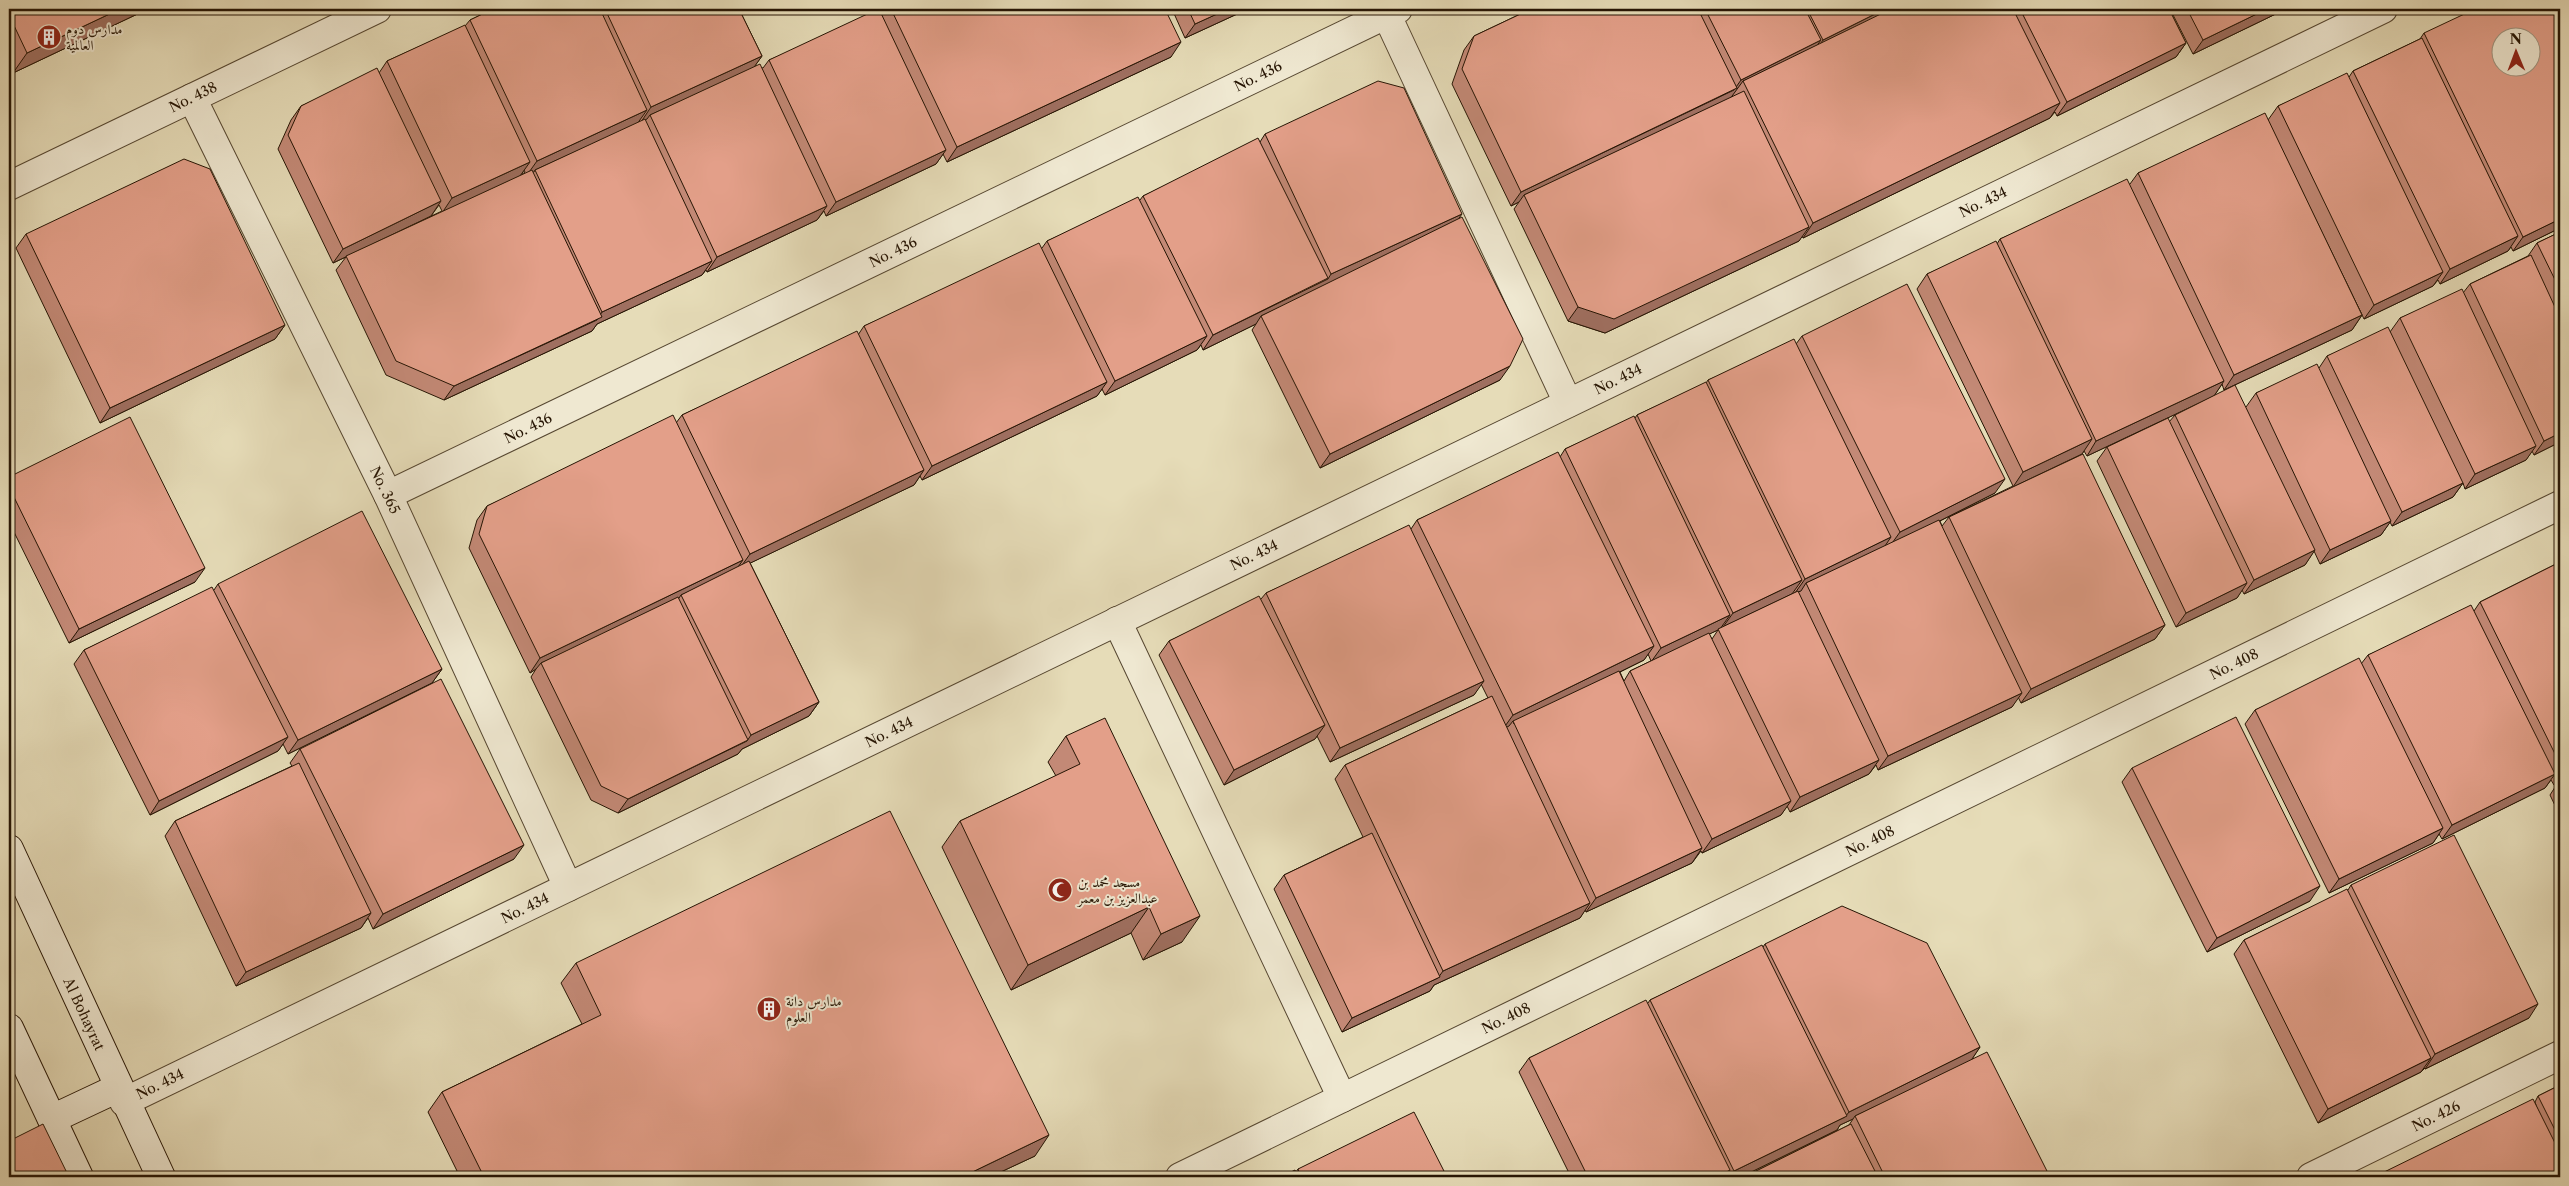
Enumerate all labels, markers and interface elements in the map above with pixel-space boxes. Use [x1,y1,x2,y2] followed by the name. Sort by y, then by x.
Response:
[66,20,123,54] place label: مدارس دوم العالمية
[36,24,62,50] building icon: مدارس دوم العالمية
[2492,28,2542,78] north arrow
[2510,30,2522,48] text: N
[1231,57,1285,95] street label: No. 436
[166,78,220,116] street label: No. 438
[1956,183,2010,221] street label: No. 434
[866,233,920,271] street label: No. 436
[1591,360,1645,398] street label: No. 434
[501,409,555,447] street label: No. 436
[366,463,404,517] street label: No. 365
[1227,536,1281,574] street label: No. 434
[2206,644,2262,684] street label: No. 408
[862,713,916,751] street label: No. 434
[1842,821,1898,861] street label: No. 408
[1076,873,1158,907] place label: مسجد محمد بن عبدالعزيز بن معمر
[1047,877,1073,903] mosque icon: مسجد محمد بن عبدالعزيز بن معمر
[498,889,552,927] street label: No. 434
[59,974,109,1053] street label: Al Bohayrat
[786,992,842,1030] place label: مدارس دانة العلوم
[756,996,782,1022] building icon: مدارس دانة العلوم
[1478,998,1534,1038] street label: No. 408
[133,1065,187,1103] street label: No. 434
[2409,1097,2463,1135] street label: No. 426

